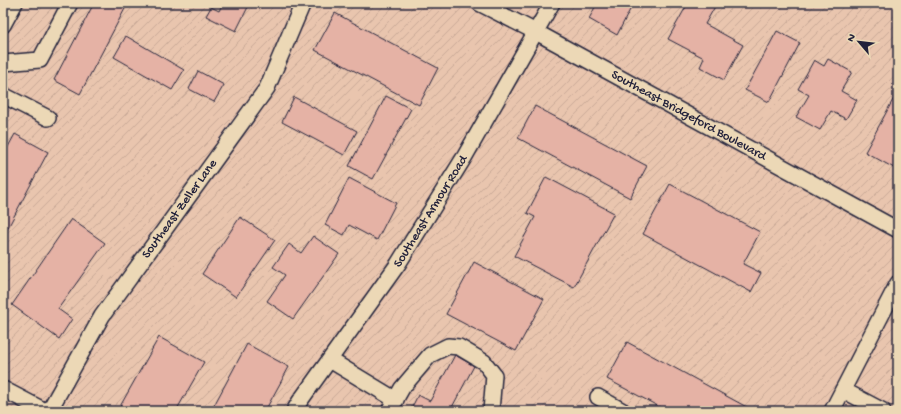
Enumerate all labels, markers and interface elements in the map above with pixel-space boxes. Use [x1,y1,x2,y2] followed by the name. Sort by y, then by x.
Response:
[839,22,879,62] north arrow
[845,32,859,44] text: N
[609,67,770,165] street label: Southeast Bridgeford Boulevard
[390,152,472,270] street label: Southeast Armour Road
[139,156,221,261] street label: Southeast Zeller Lane

